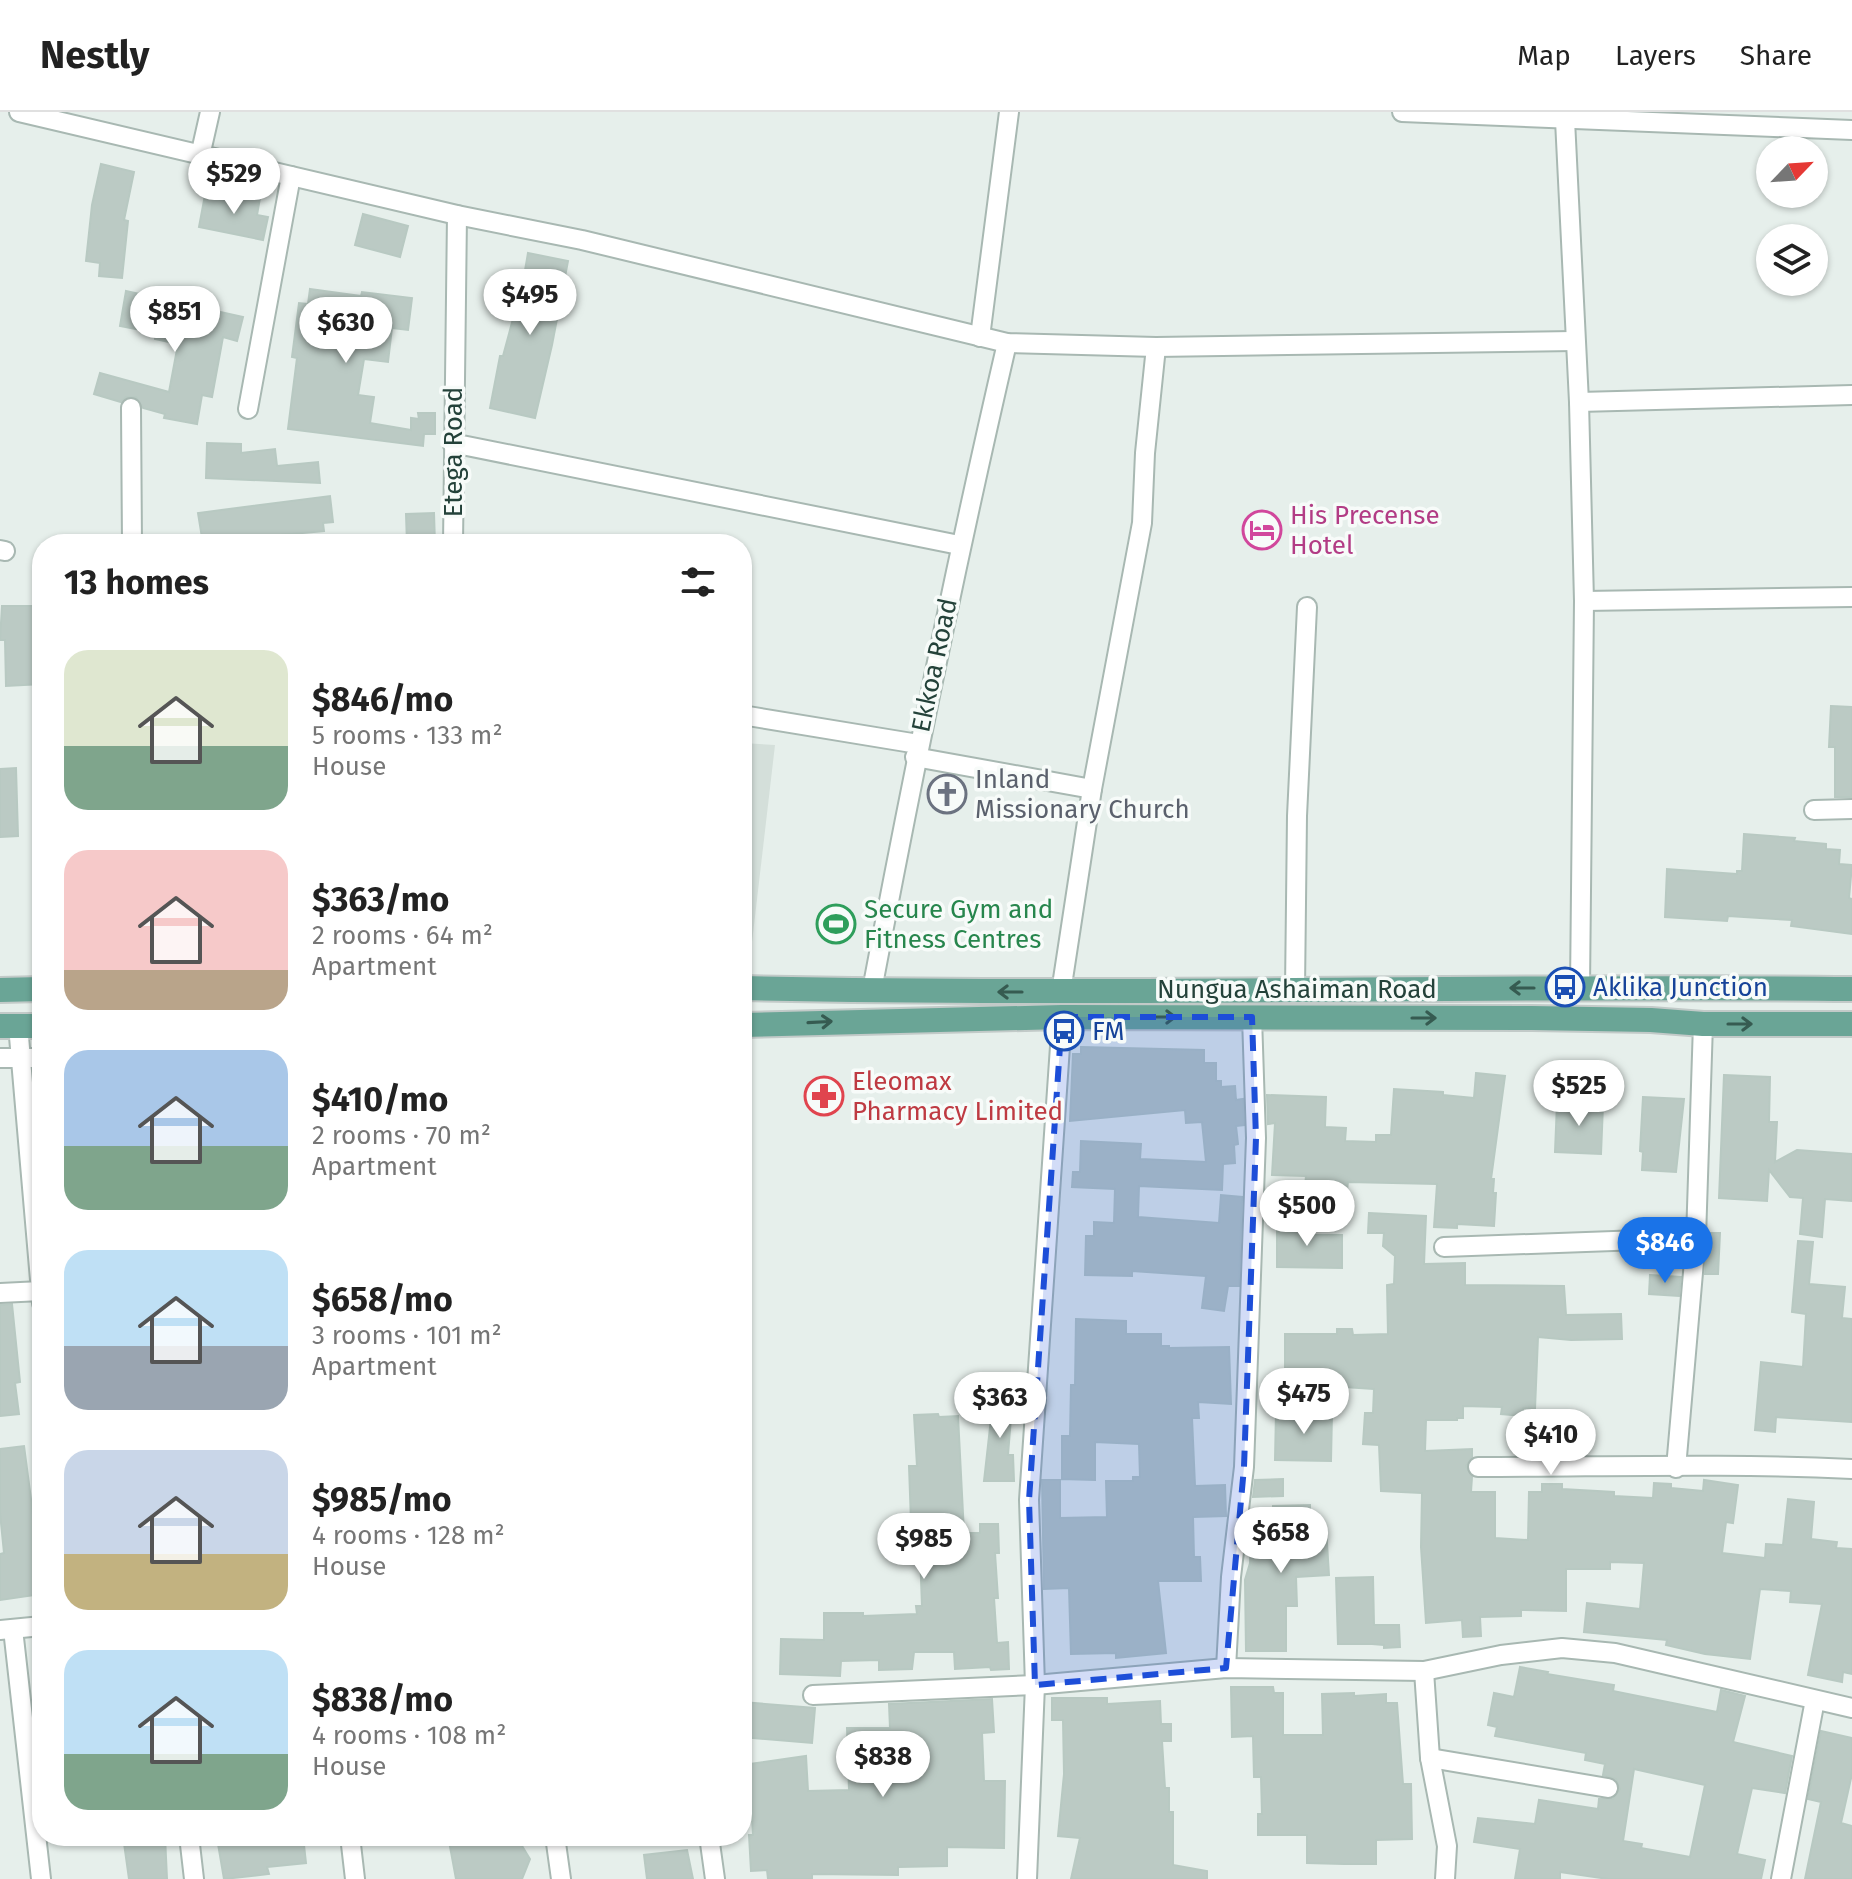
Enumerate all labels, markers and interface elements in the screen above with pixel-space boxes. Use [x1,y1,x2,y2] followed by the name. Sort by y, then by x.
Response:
[40,32,149,78] text: Nestly
[1517,39,1571,72] text: Map
[1615,39,1696,72] text: Layers
[1740,39,1812,72] text: Share
[1756,136,1828,208] north arrow
[1756,136,1828,296] map controls
[187,148,281,216] pin: $529
[206,158,262,189] text: $529
[1756,224,1828,296] button: layers
[483,269,577,337] pin: $495
[502,279,558,310] text: $495
[128,286,222,354] pin: $851
[148,296,202,327] text: $851
[299,297,393,365] pin: $630
[317,307,375,338] text: $630
[438,387,469,517] street label: Etega Road
[1290,500,1440,561] place label: His Precense Hotel
[1241,509,1283,551] hotel icon: His Precense Hotel
[676,560,720,604] icon: filters
[64,562,209,603] text: 13 homes
[905,595,964,735] street label: Ekkoa Road
[312,679,453,720] text: $846/mo
[128,682,224,778] icon: home
[312,720,503,751] text: 5 rooms · 133 m²
[312,751,386,782] text: House
[975,764,1190,825] place label: Inland Missionary Church
[926,773,968,815] church icon: Inland Missionary Church
[312,879,449,920] text: $363/mo
[128,882,224,978] icon: home
[864,894,1053,955] place label: Secure Gym and Fitness Centres
[815,903,857,945] sports icon: Secure Gym and Fitness Centres
[312,920,493,951] text: 2 rooms · 64 m²
[312,951,437,982] text: Apartment
[1544,966,1586,1008] bus stop icon: Aklika Junction
[1593,972,1768,1003] place label: Aklika Junction
[1157,974,1437,1005] street label: Nungua Ashaiman Road
[1509,980,1536,996] one-way arrow
[997,984,1024,1000] one-way arrow
[1150,1009,1177,1025] one-way arrow
[1043,1010,1085,1052] bus stop icon: FM
[1410,1010,1437,1026] one-way arrow
[806,1014,833,1029] one-way arrow
[1092,1016,1125,1047] place label: FM
[1726,1016,1753,1032] one-way arrow
[1532,1060,1626,1128] pin: $525
[852,1066,1063,1127] place label: Eleomax Pharmacy Limited
[1551,1070,1607,1101] text: $525
[803,1075,845,1117] pharmacy icon: Eleomax Pharmacy Limited
[312,1079,448,1120] text: $410/mo
[128,1082,224,1178] icon: home
[312,1120,491,1151] text: 2 rooms · 70 m²
[312,1151,437,1182] text: Apartment
[1260,1180,1354,1248] pin: $500
[1278,1190,1336,1221] text: $500
[1618,1217,1712,1285] pin: $846
[1636,1227,1694,1258] text: $846
[312,1279,453,1320] text: $658/mo
[128,1282,224,1378] icon: home
[312,1320,502,1351] text: 3 rooms · 101 m²
[312,1351,437,1382] text: Apartment
[1257,1368,1351,1436] pin: $475
[953,1372,1047,1440] pin: $363
[1277,1378,1331,1409] text: $475
[972,1382,1028,1413] text: $363
[1504,1409,1598,1477] pin: $410
[1524,1419,1578,1450] text: $410
[312,1479,452,1520] text: $985/mo
[128,1482,224,1578] icon: home
[1234,1507,1328,1575] pin: $658
[877,1513,971,1581] pin: $985
[1252,1517,1310,1548] text: $658
[312,1520,505,1551] text: 4 rooms · 128 m²
[895,1523,953,1554] text: $985
[312,1551,386,1582] text: House
[312,1679,453,1720] text: $838/mo
[128,1682,224,1778] icon: home
[312,1720,506,1751] text: 4 rooms · 108 m²
[836,1731,930,1799] pin: $838
[854,1741,912,1772] text: $838
[312,1751,386,1782] text: House

